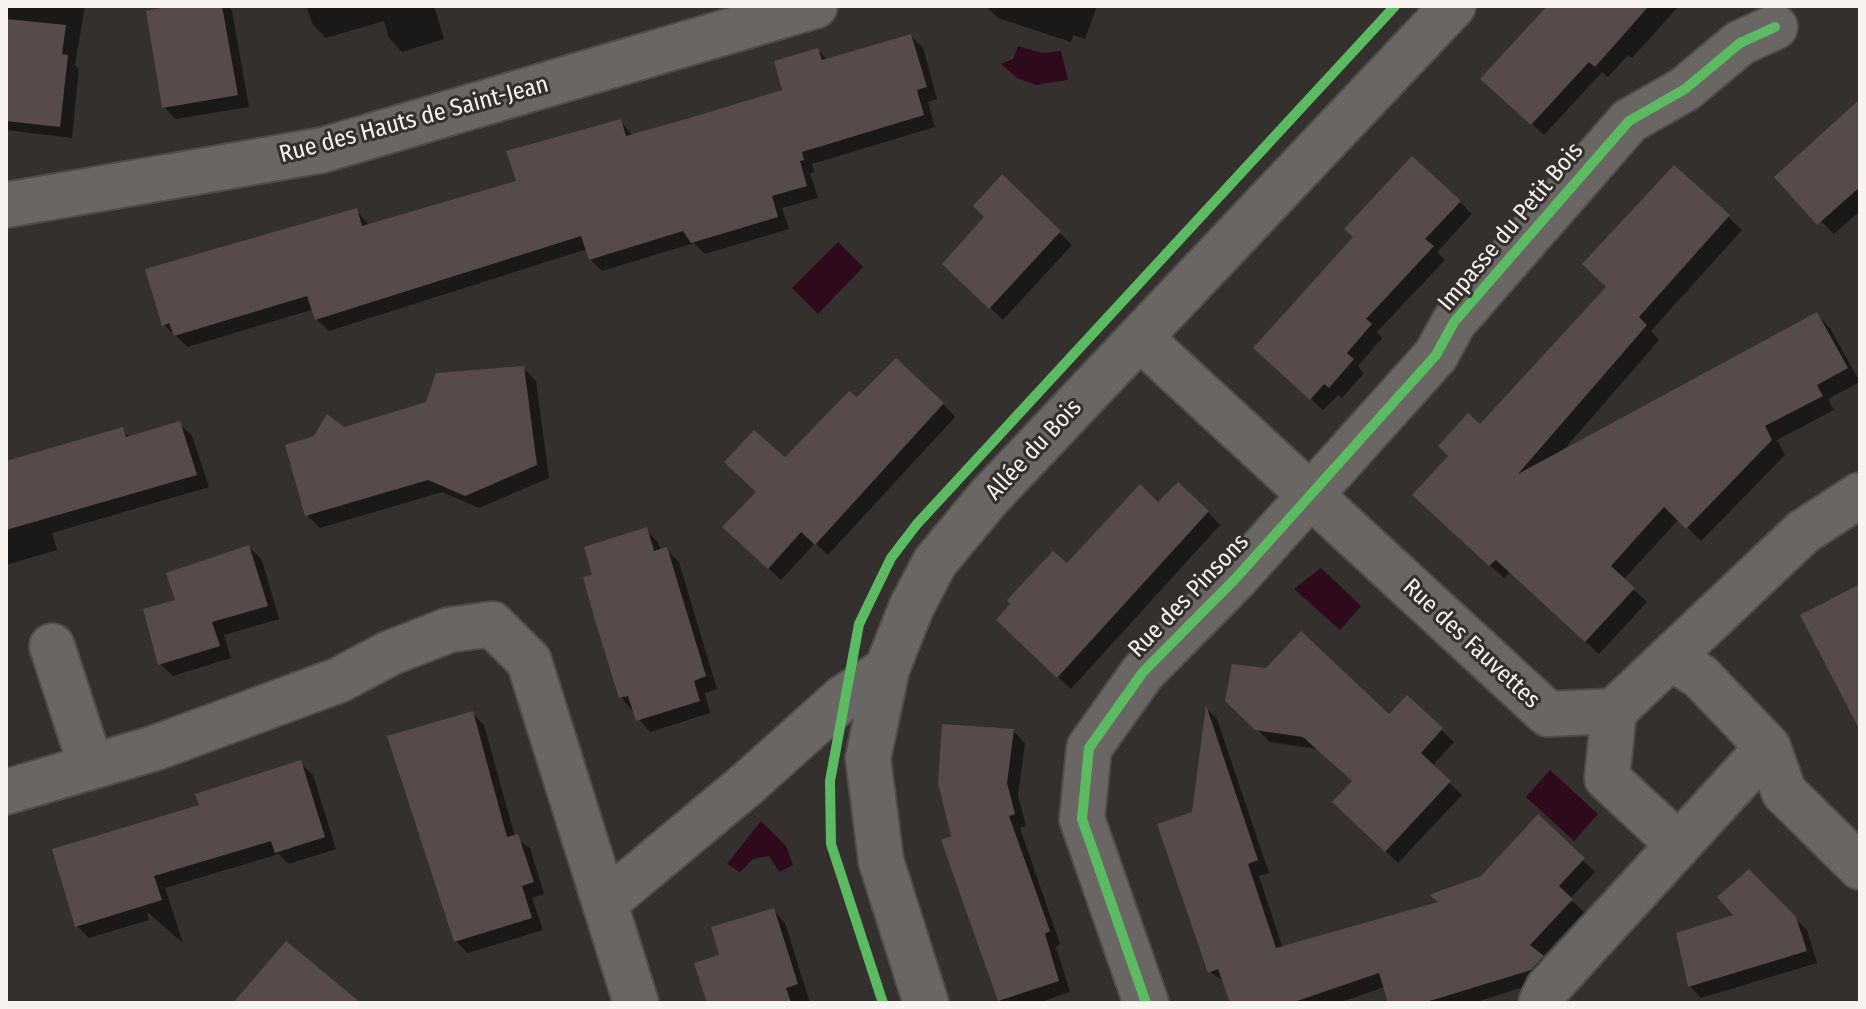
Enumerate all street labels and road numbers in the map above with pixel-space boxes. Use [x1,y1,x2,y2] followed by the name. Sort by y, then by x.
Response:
[276,70,552,170] street label: Rue des Hauts de Saint-Jean
[1432,137,1590,317] street label: Impasse du Petit Bois
[980,394,1088,506] street label: Allée du Bois
[1123,528,1255,664] street label: Rue des Pinsons
[1396,573,1546,715] street label: Rue des Fauvettes

